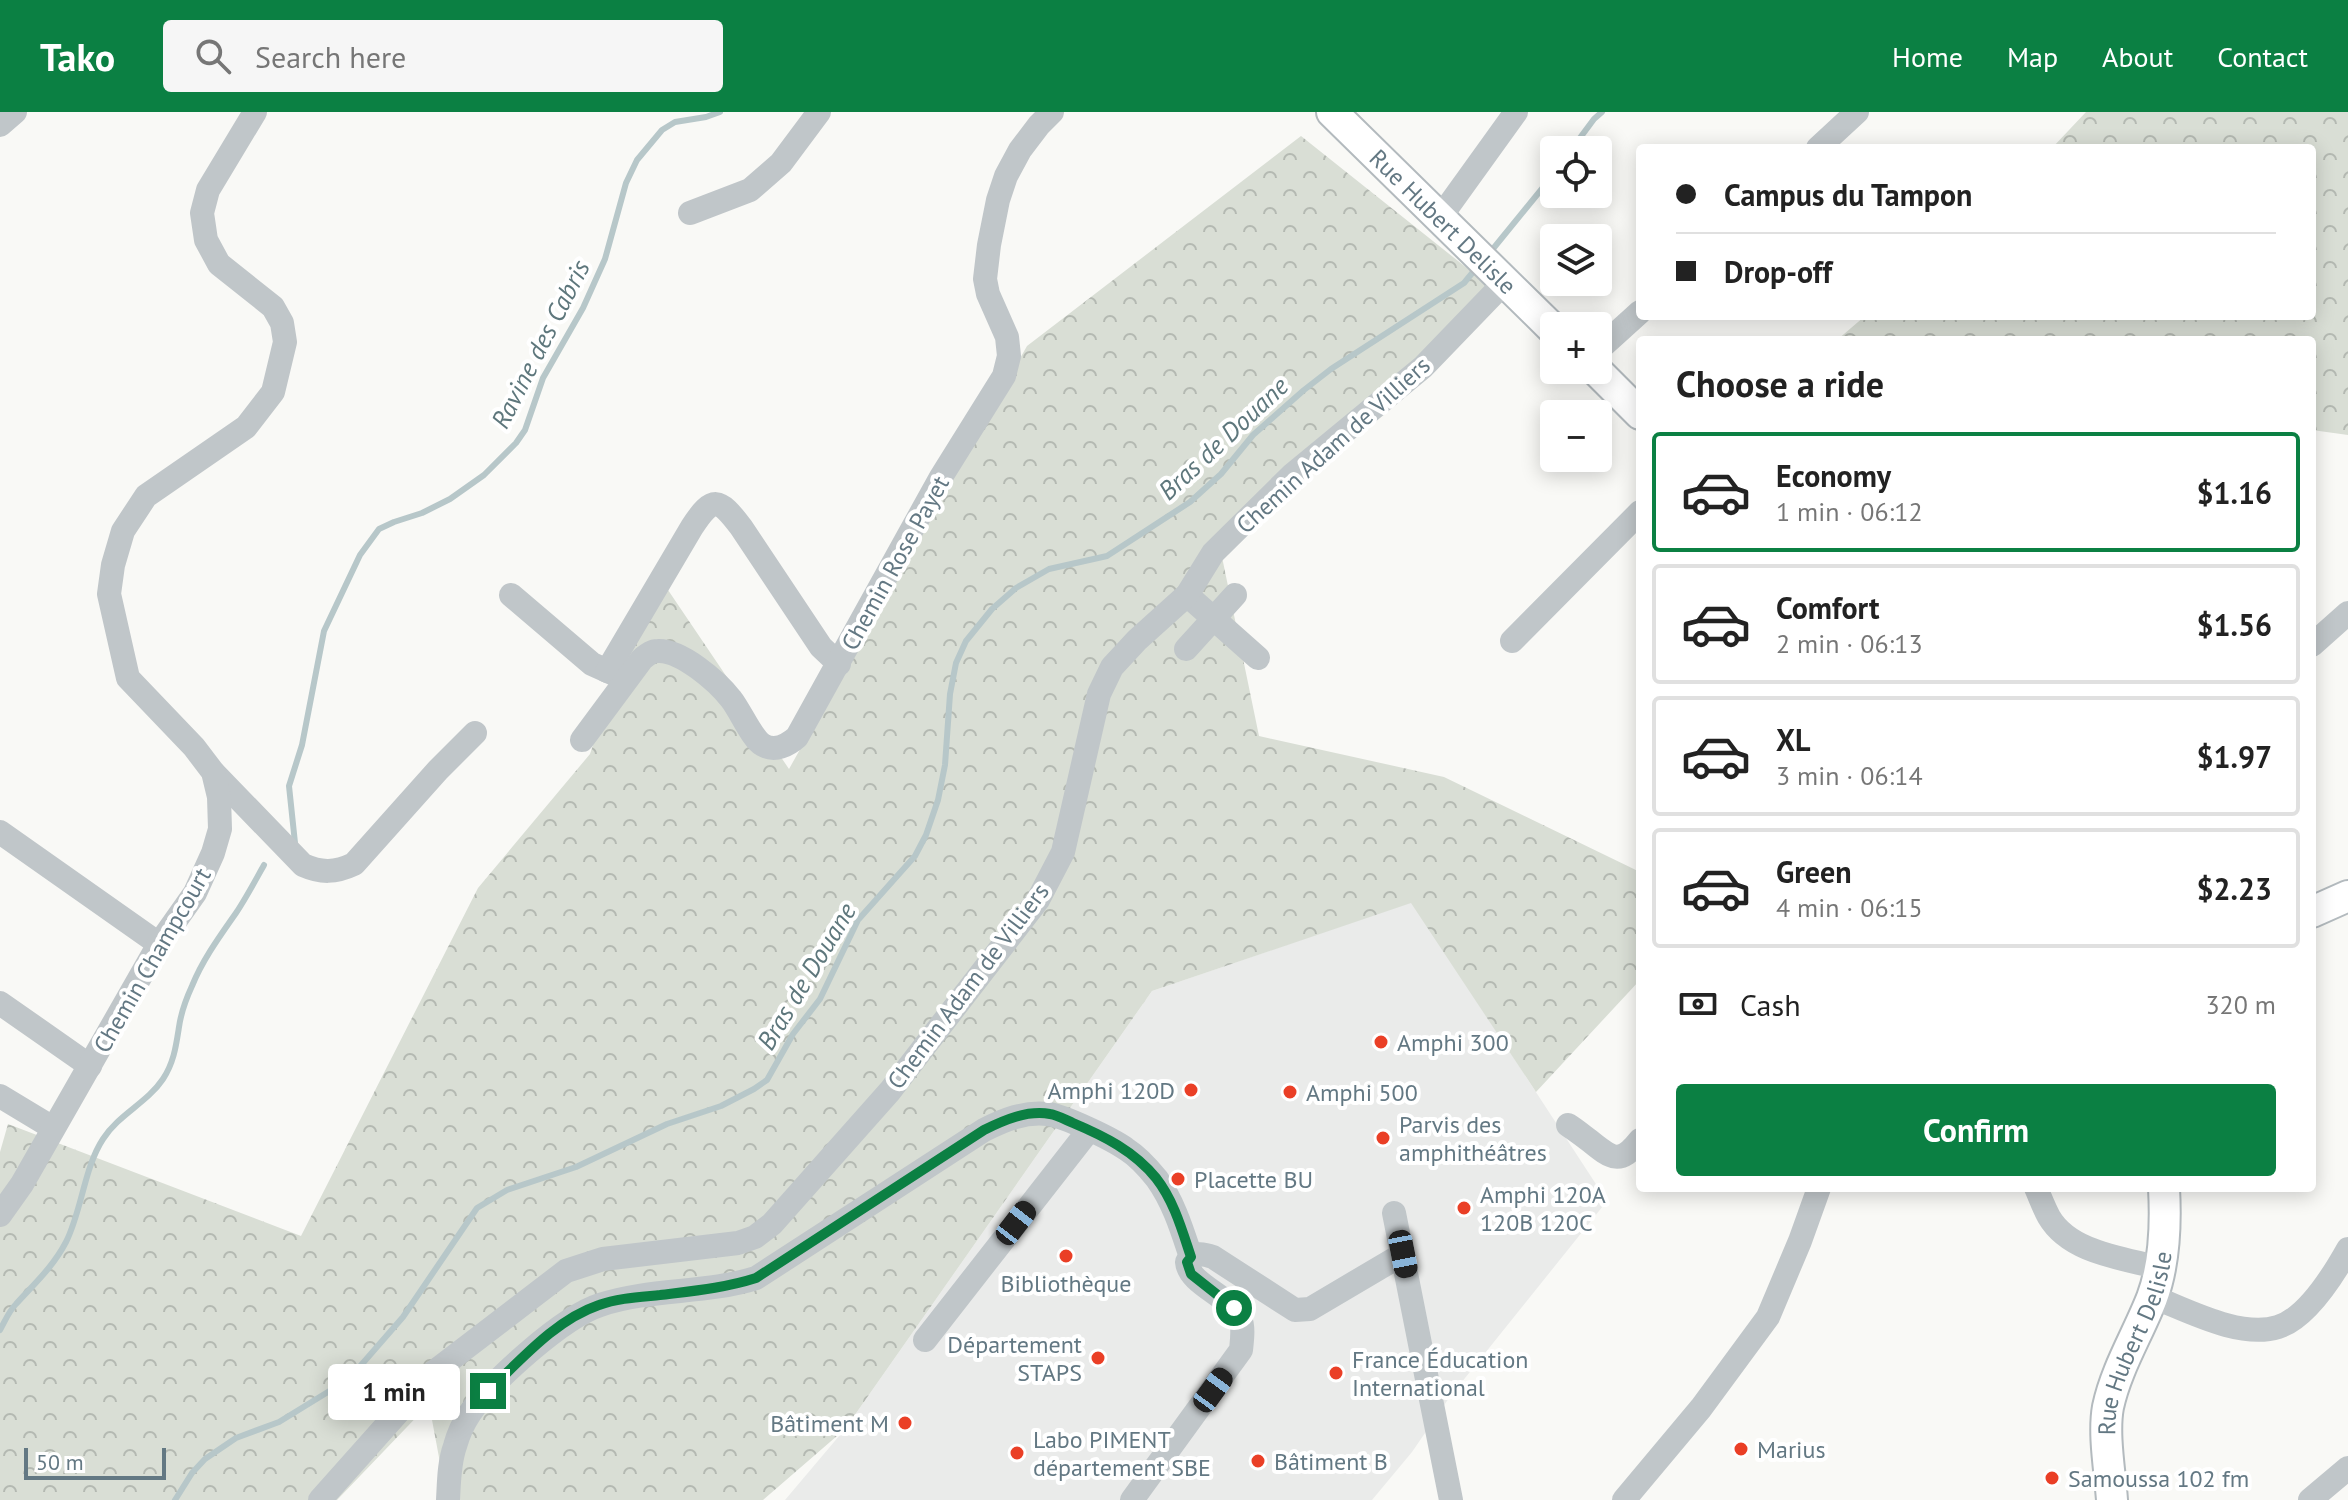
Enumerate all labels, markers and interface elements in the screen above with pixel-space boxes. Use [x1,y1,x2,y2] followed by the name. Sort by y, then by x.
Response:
[163,20,723,92] search box
[40,32,115,81] text: Tako
[191,34,235,78] icon: search
[255,37,406,76] text: Search here
[1892,38,1963,75] text: Home
[2007,38,2058,75] text: Map
[2102,38,2173,75] text: About
[2217,38,2308,75] text: Contact
[1540,136,1612,472] map controls
[1540,136,1612,208] button: locate
[1363,142,1523,300] street label: Rue Hubert Delisle
[1724,175,1972,214] text: Campus du Tampon
[1540,224,1612,296] button: layers
[1724,252,1832,291] text: Drop-off
[483,254,597,434] water label: Ravine des Cabris
[1540,312,1612,384] button: +
[1230,350,1436,540] street label: Chemin Adam de Villiers
[1676,360,1884,407] text: Choose a ride
[1151,369,1295,507] water label: Bras de Douane
[1540,400,1612,472] button: −
[1680,456,1752,528] icon: car
[1776,456,1891,495] text: Economy
[834,470,956,656] street label: Chemin Rose Payet
[2197,473,2272,512] text: $1.16
[1776,495,1923,528] text: 1 min · 06:12
[1680,588,1752,660] icon: car
[1776,588,1879,627] text: Comfort
[2197,605,2272,644] text: $1.56
[1776,627,1923,660] text: 2 min · 06:13
[1680,720,1752,792] icon: car
[1776,720,1810,759] text: XL
[2197,737,2272,776] text: $1.97
[1776,759,1923,792] text: 3 min · 06:14
[1680,852,1752,924] icon: car
[1776,852,1851,891] text: Green
[86,862,218,1058] street label: Chemin Champcourt
[2197,869,2272,908] text: $2.23
[880,877,1056,1095] street label: Chemin Adam de Villiers
[1776,891,1923,924] text: 4 min · 06:15
[749,896,863,1056] water label: Bras de Douane
[1676,982,1720,1026] icon: cash
[1740,985,1801,1024] text: Cash
[2205,988,2276,1021] text: 320 m
[1397,1027,1509,1058] place label: Amphi 300
[1372,1033,1390,1051] marker: Amphi 300
[1048,1075,1175,1106] place label: Amphi 120D
[1306,1077,1418,1108] place label: Amphi 500
[1182,1081,1200,1099] marker: Amphi 120D
[1281,1083,1299,1101] marker: Amphi 500
[1676,1084,2276,1176] button: Confirm
[1399,1109,1547,1168] place label: Parvis des amphithéâtres
[1374,1129,1392,1147] marker: Parvis des amphithéâtres
[1194,1164,1313,1195] place label: Placette BU
[1169,1170,1187,1188] marker: Placette BU
[1480,1179,1606,1238] place label: Amphi 120A 120B 120C
[992,1197,1040,1249] car
[1455,1199,1473,1217] marker: Amphi 120A 120B 120C
[1387,1228,1419,1280] car
[1057,1247,1075,1265] marker: Bibliothèque
[2091,1249,2178,1435] street label: Rue Hubert Delisle
[1001,1268,1131,1299] place label: Bibliothèque
[1216,1290,1252,1326] route start
[947,1329,1082,1388] place label: Département STAPS
[1352,1344,1528,1403] place label: France Éducation International
[1089,1349,1107,1367] marker: Département STAPS
[328,1363,460,1419] callout: 1 min
[1189,1364,1237,1416] car
[1327,1364,1345,1382] marker: France Éducation International
[470,1373,506,1409] route end
[362,1375,426,1408] text: 1 min
[770,1408,889,1439] place label: Bâtiment M
[896,1414,914,1432] marker: Bâtiment M
[1033,1424,1211,1483] place label: Labo PIMENT département SBE
[1757,1434,1826,1465] place label: Marius
[1732,1440,1750,1458] marker: Marius
[24,1444,166,1480] scale bar
[1008,1444,1026,1462] marker: Labo PIMENT département SBE
[1274,1446,1388,1477] place label: Bâtiment B
[36,1448,84,1476] text: 50 m
[1249,1452,1267,1470] marker: Bâtiment B
[2068,1463,2249,1494] place label: Samoussa 102 fm
[2043,1469,2061,1487] marker: Samoussa 102 fm

